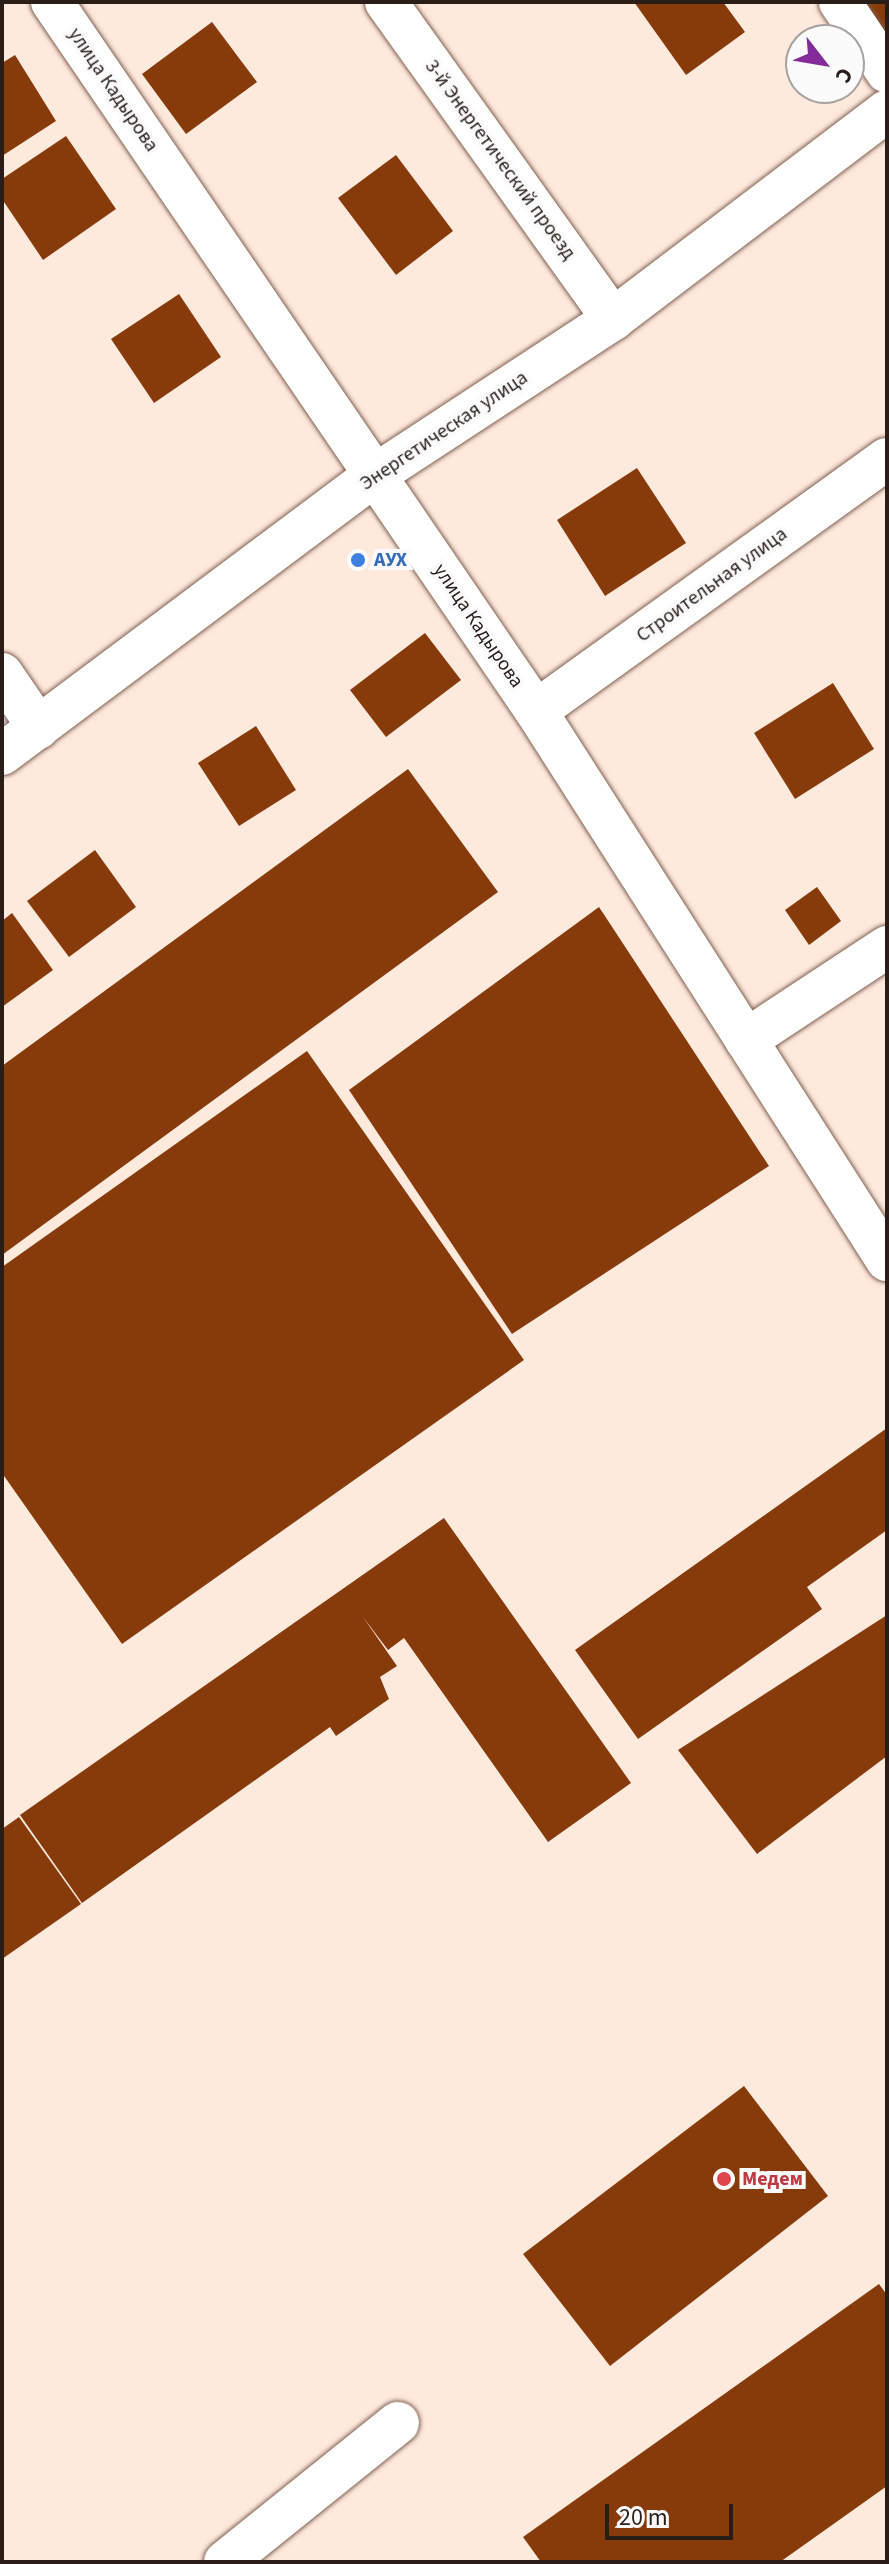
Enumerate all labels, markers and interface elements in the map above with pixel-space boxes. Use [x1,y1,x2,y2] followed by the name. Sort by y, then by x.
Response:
[63,23,163,157] street label: улица Кадырова
[785,24,865,104] north arrow
[419,55,581,265] street label: 3-й Энергетический проезд
[827,62,861,89] text: С
[356,366,532,496] street label: Энергетическая улица
[632,522,792,648] street label: Строительная улица
[374,548,407,572] place label: АУХ
[349,551,367,569] marker: АУХ
[428,559,528,693] street label: улица Кадырова
[742,2167,803,2191] place label: Медем
[713,2168,735,2190] marker: Медем
[609,2488,737,2538] scale bar
[619,2500,668,2535] text: 20 m

